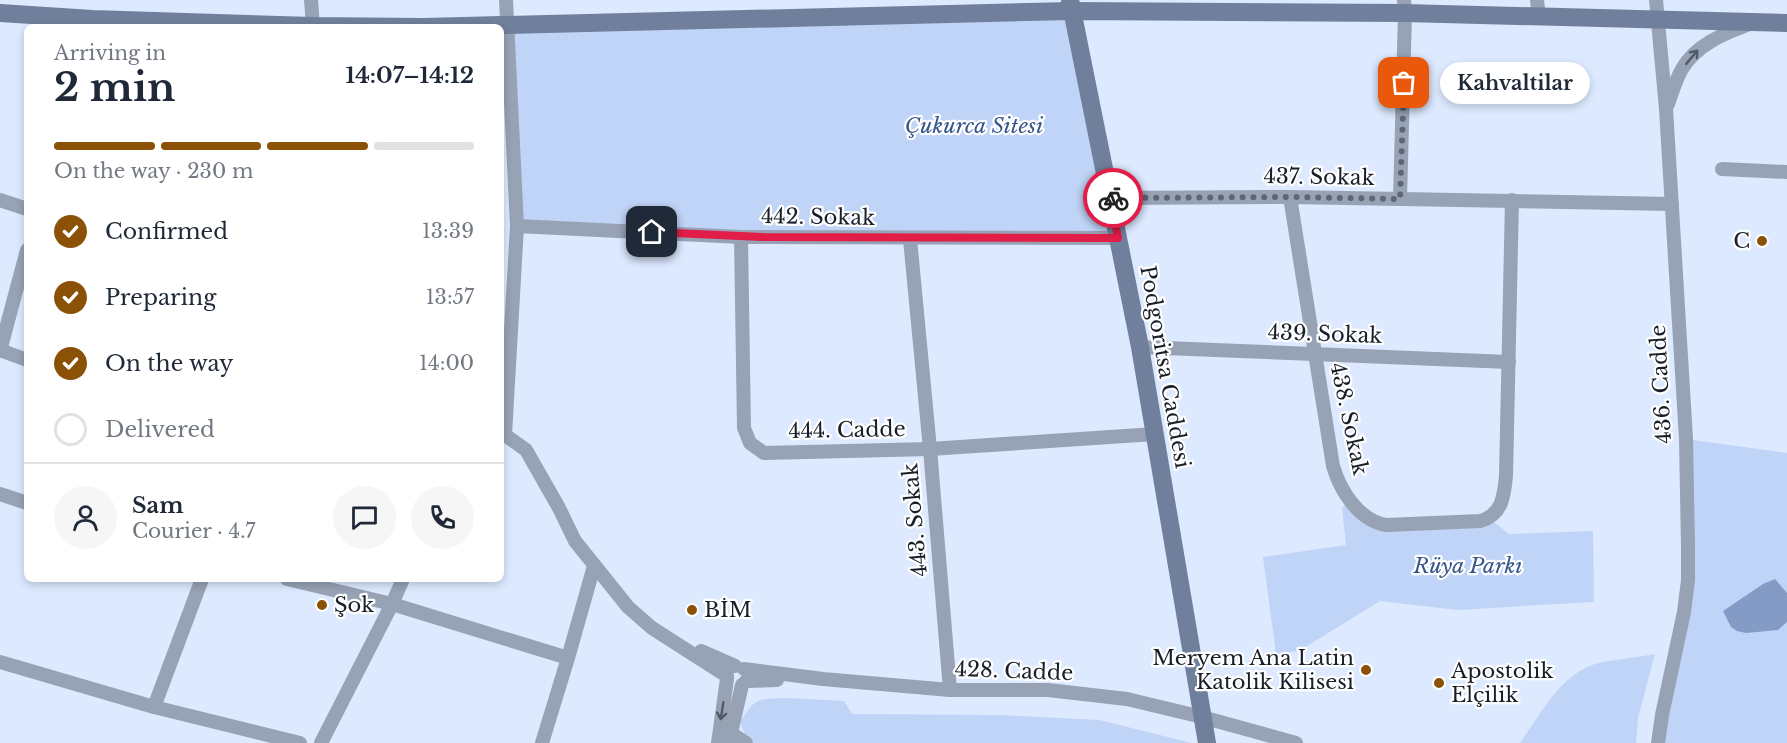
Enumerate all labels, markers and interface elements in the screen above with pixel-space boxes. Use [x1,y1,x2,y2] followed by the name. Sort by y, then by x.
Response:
[54,41,166,65] text: Arriving in
[1685,50,1699,65] one-way arrow
[1378,57,1429,108] pin
[346,62,474,89] text: 14:07–14:12
[1440,62,1590,104] callout: Kahvaltilar
[54,63,175,112] text: 2 min
[1387,66,1420,99] icon: bag
[1457,71,1573,95] text: Kahvaltilar
[905,113,1044,139] park label: Çukurca Sitesi
[54,159,253,183] text: On the way · 230 m
[1263,163,1375,191] street label: 437. Sokak
[1083,168,1143,228] courier
[1097,182,1130,215] icon: bike
[761,203,875,231] street label: 442. Sokak
[626,206,677,257] pin
[54,215,87,248] icon: check
[635,215,668,248] icon: home
[105,218,228,245] text: Confirmed
[422,219,474,243] text: 13:39
[1733,228,1750,254] place label: C
[1755,234,1769,248] marker: C
[1134,264,1196,470] street label: Podgoritsa Caddesi
[54,281,87,314] icon: check
[105,284,216,311] text: Preparing
[426,285,474,309] text: 13:57
[1267,319,1383,349] street label: 439. Sokak
[1645,324,1677,444] street label: 436. Cadde
[54,347,87,380] icon: check
[105,350,233,377] text: On the way
[419,351,474,375] text: 14:00
[1324,360,1374,478] street label: 438. Sokak
[105,416,215,443] text: Delivered
[788,416,906,444] street label: 444. Cadde
[897,462,933,578] street label: 443. Sokak
[54,486,117,549] button: person
[333,486,396,549] button: chat
[411,486,474,549] button: phone
[132,492,184,519] text: Sam
[132,519,255,543] text: Courier · 4.7
[1412,553,1523,579] park label: Rüya Parkı
[334,592,374,618] place label: Şok
[704,597,752,623] place label: BİM
[315,598,329,612] marker: Şok
[685,603,699,617] marker: BİM
[1152,645,1354,695] place label: Meryem Ana Latin Katolik Kilisesi
[954,656,1074,686] street label: 428. Cadde
[1450,658,1553,708] place label: Apostolik Elçilik
[1359,663,1373,677] marker: Meryem Ana Latin Katolik Kilisesi
[1432,676,1446,690] marker: Apostolik Elçilik
[717,701,728,720] one-way arrow

